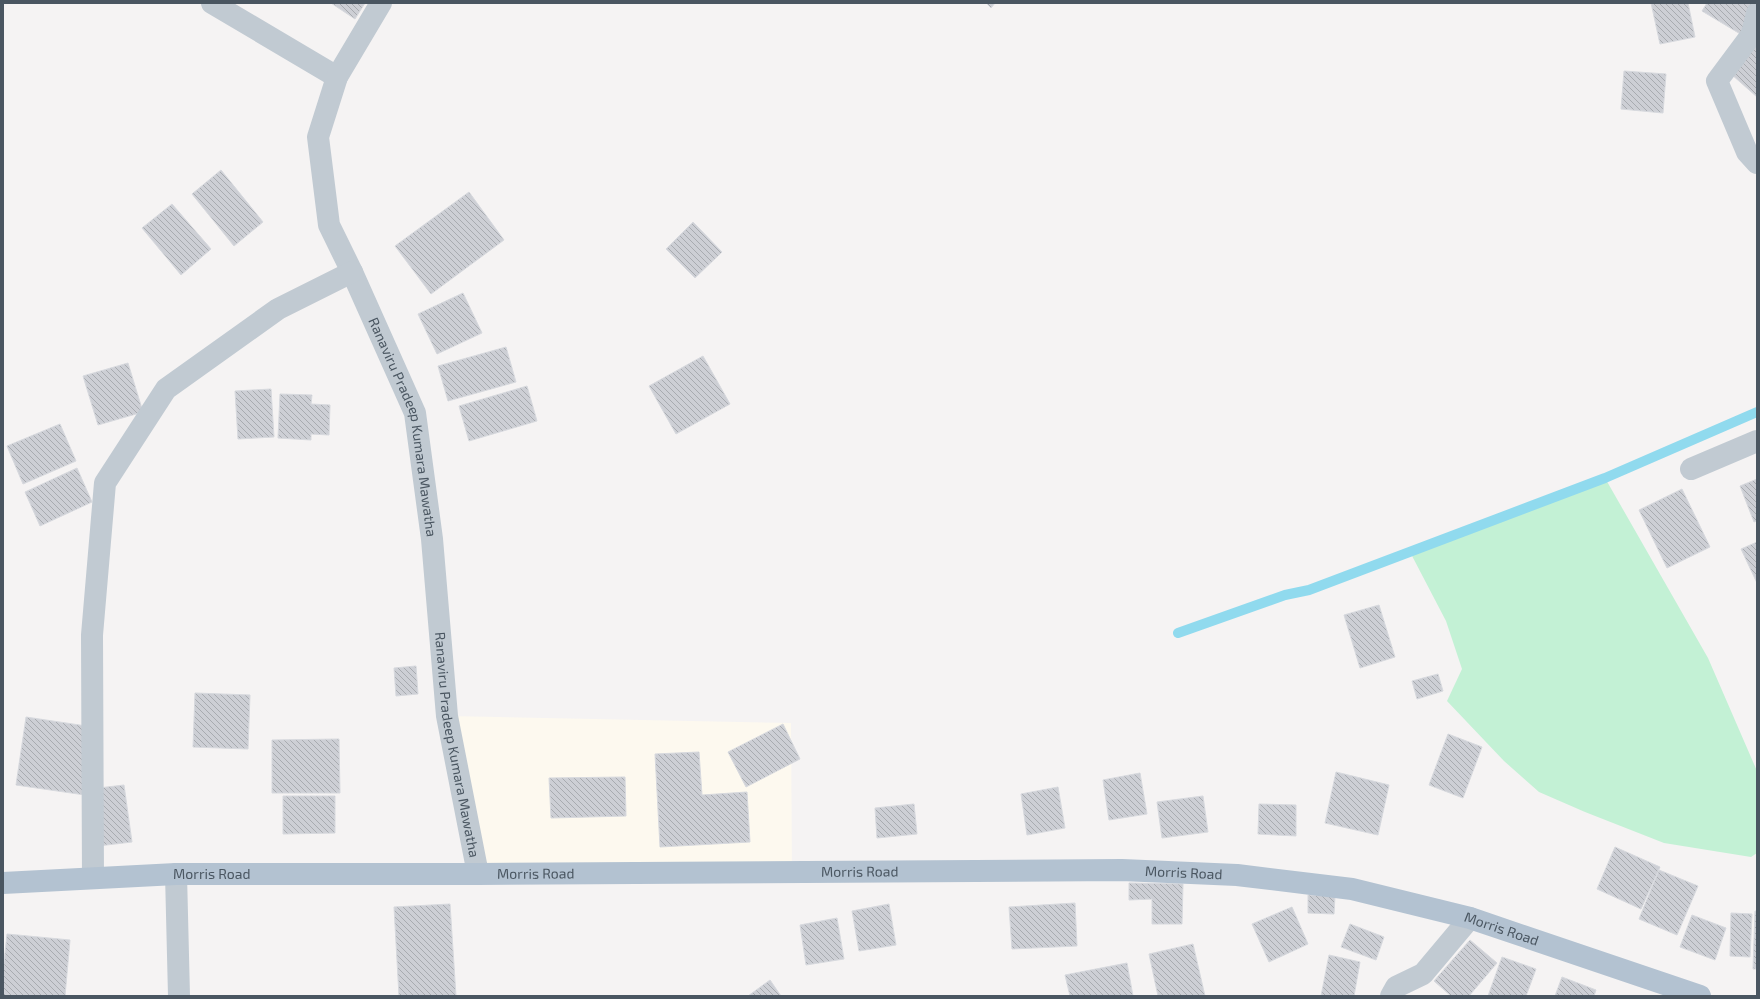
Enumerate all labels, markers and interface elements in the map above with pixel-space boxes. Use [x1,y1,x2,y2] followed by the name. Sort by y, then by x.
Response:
[365,315,441,538] street label: Ranaviru Pradeep Kumara Mawatha
[432,631,484,859] street label: Ranaviru Pradeep Kumara Mawatha
[821,862,899,880] street label: Morris Road
[1145,862,1223,882] street label: Morris Road
[497,864,575,882] street label: Morris Road
[173,865,251,882] street label: Morris Road
[1462,908,1541,949] street label: Morris Road

